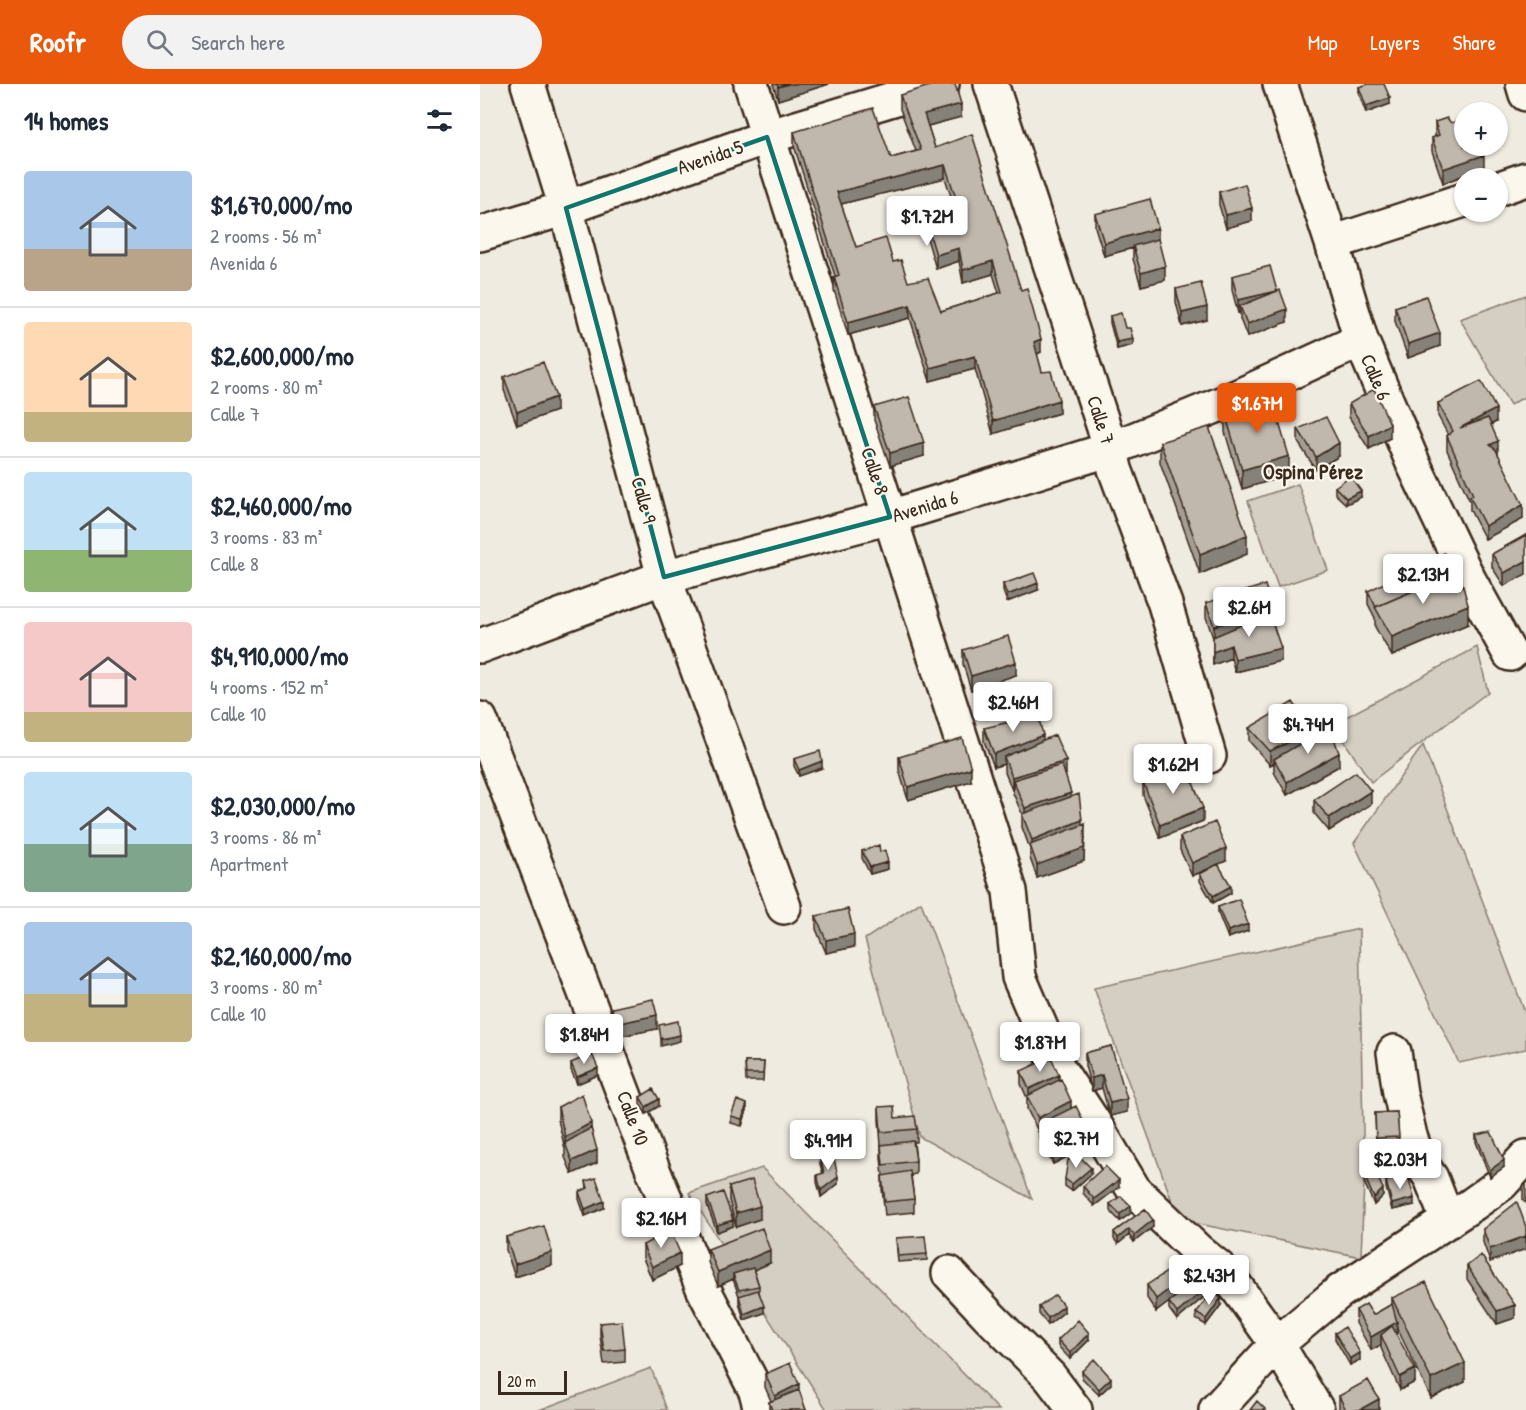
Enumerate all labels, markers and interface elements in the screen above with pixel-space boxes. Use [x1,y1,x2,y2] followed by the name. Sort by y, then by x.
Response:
[122,15,542,69] search box
[30,23,86,61] text: Roofr
[143,26,176,59] icon: search
[191,27,285,57] text: Search here
[1308,28,1337,57] text: Map
[1370,28,1420,57] text: Layers
[1453,28,1496,57] text: Share
[1454,102,1508,222] map controls
[1454,102,1508,156] button: +
[24,103,109,138] text: 14 homes
[423,104,456,137] icon: filters
[673,133,747,180] street label: Avenida 5
[1454,168,1508,222] button: −
[210,187,352,222] text: $1,670,000/mo
[72,195,144,267] icon: home
[878,196,976,247] pin: $1.72M
[901,202,953,229] text: $1.72M
[210,222,322,249] text: 2 rooms · 56 m²
[210,249,277,276] text: Avenida 6
[210,338,354,373] text: $2,600,000/mo
[72,346,144,418] icon: home
[1355,349,1398,404] street label: Calle 6
[210,373,323,400] text: 2 rooms · 80 m²
[1208,383,1306,434] pin: $1.67M
[1231,389,1283,416] text: $1.67M
[1081,392,1122,448] street label: Calle 7
[210,400,260,427] text: Calle 7
[855,444,896,498] street label: Calle 8
[1263,457,1363,487] district label: Ospina Pérez
[625,474,664,526] street label: Calle 9
[889,483,961,528] street label: Avenida 6
[210,488,352,523] text: $2,460,000/mo
[72,496,144,568] icon: home
[210,523,322,550] text: 3 rooms · 83 m²
[210,550,259,577] text: Calle 8
[1374,554,1472,605] pin: $2.13M
[1397,560,1449,587] text: $2.13M
[1207,587,1291,638] pin: $2.6M
[1227,593,1271,620] text: $2.6M
[210,638,348,673] text: $4,910,000/mo
[72,646,144,718] icon: home
[210,673,328,700] text: 4 rooms · 152 m²
[964,682,1062,733] pin: $2.46M
[987,688,1039,715] text: $2.46M
[210,700,266,727] text: Calle 10
[1259,704,1357,755] pin: $4.74M
[1282,710,1334,737] text: $4.74M
[1124,744,1222,795] pin: $1.62M
[1148,750,1198,777] text: $1.62M
[210,788,355,823] text: $2,030,000/mo
[72,796,144,868] icon: home
[210,823,321,850] text: 3 rooms · 86 m²
[210,850,288,877] text: Apartment
[210,938,351,973] text: $2,160,000/mo
[72,946,144,1018] icon: home
[210,973,322,1000] text: 3 rooms · 80 m²
[210,1000,266,1027] text: Calle 10
[535,1014,633,1065] pin: $1.84M
[559,1020,609,1047] text: $1.84M
[991,1022,1089,1073] pin: $1.87M
[1014,1028,1066,1055] text: $1.87M
[611,1087,656,1149] street label: Calle 10
[1034,1118,1118,1169] pin: $2.7M
[779,1120,877,1171] pin: $4.91M
[1053,1124,1099,1151] text: $2.7M
[804,1126,852,1153] text: $4.91M
[1351,1139,1449,1190] pin: $2.03M
[1373,1145,1427,1172] text: $2.03M
[612,1198,710,1249] pin: $2.16M
[636,1204,686,1231] text: $2.16M
[1160,1255,1258,1306] pin: $2.43M
[1183,1261,1235,1288] text: $2.43M
[498,1368,567,1396] scale bar
[507,1370,536,1392] text: 20 m

